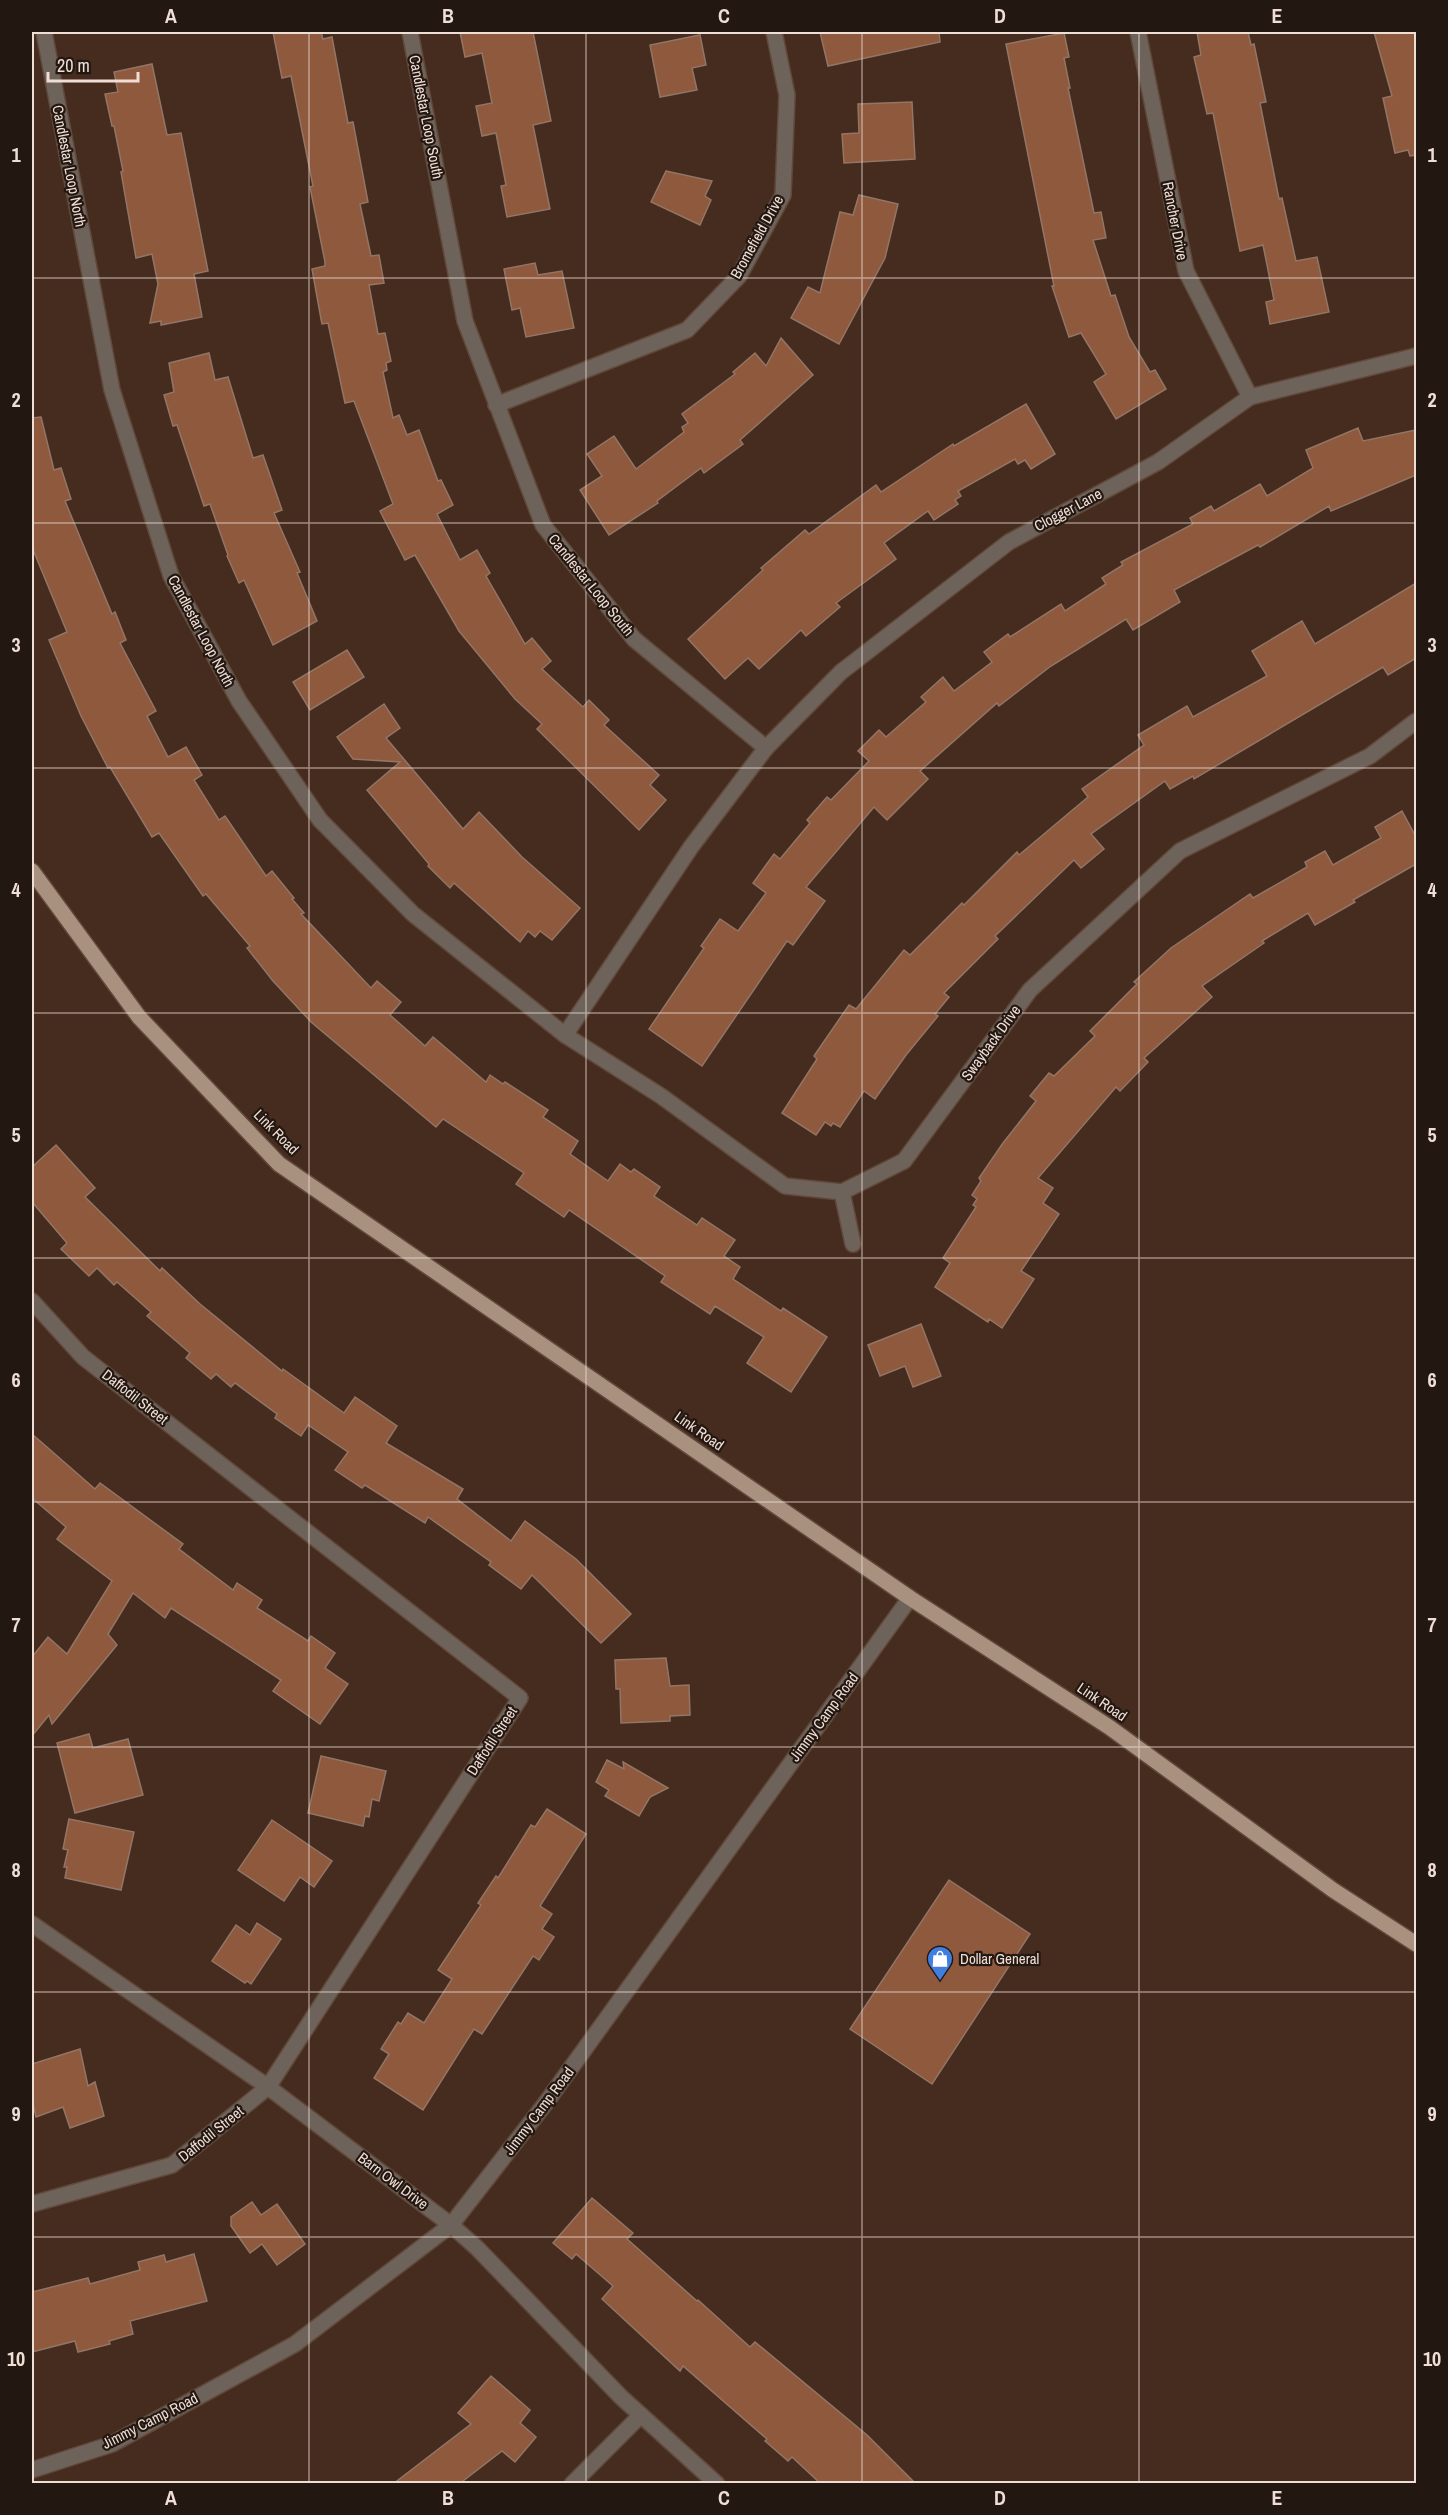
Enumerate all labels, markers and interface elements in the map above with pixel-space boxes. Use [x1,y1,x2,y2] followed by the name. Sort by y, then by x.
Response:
[165,2,177,29] text: A
[442,2,454,29] text: B
[718,2,730,29] text: C
[994,2,1006,29] text: D
[1272,2,1283,29] text: E
[48,45,138,83] scale bar
[57,53,90,78] text: 20 m
[404,53,449,181] street label: Candlestar Loop South
[47,103,92,229] street label: Candlestar Loop North
[11,141,21,168] text: 1
[1427,141,1437,168] text: 1
[1158,180,1193,262] street label: Rancher Drive
[725,191,788,282] street label: Bromefield Drive
[11,386,21,413] text: 2
[1427,386,1437,413] text: 2
[1030,483,1105,536] street label: Clogger Lane
[544,529,639,640] street label: Candlestar Loop South
[163,571,240,690] street label: Candlestar Loop North
[11,631,21,658] text: 3
[1427,631,1437,658] text: 3
[11,876,21,903] text: 4
[1427,876,1437,903] text: 4
[956,1000,1025,1085] street label: Swayback Drive
[249,1104,304,1159] street label: Link Road
[11,1121,21,1148] text: 5
[1427,1121,1437,1148] text: 5
[98,1364,173,1429] street label: Daffodil Street
[11,1366,21,1393] text: 6
[1427,1366,1437,1393] text: 6
[670,1406,728,1455] street label: Link Road
[11,1611,21,1638] text: 7
[1427,1611,1437,1638] text: 7
[784,1668,863,1765] street label: Jimmy Camp Road
[1073,1677,1131,1726] street label: Link Road
[461,1702,522,1779] street label: Daffodil Street
[11,1856,21,1883] text: 8
[1427,1856,1437,1883] text: 8
[925,1944,955,1982] shop icon: Dollar General
[960,1948,1039,1969] place label: Dollar General
[499,2062,579,2159] street label: Jimmy Camp Road
[11,2100,21,2127] text: 9
[174,2100,248,2166] street label: Daffodil Street
[1427,2100,1437,2127] text: 9
[354,2147,433,2214] street label: Barn Owl Drive
[7,2345,25,2372] text: 10
[1423,2345,1441,2372] text: 10
[98,2387,201,2454] street label: Jimmy Camp Road
[165,2484,177,2511] text: A
[442,2484,454,2511] text: B
[718,2484,730,2511] text: C
[994,2484,1006,2511] text: D
[1272,2484,1283,2511] text: E

